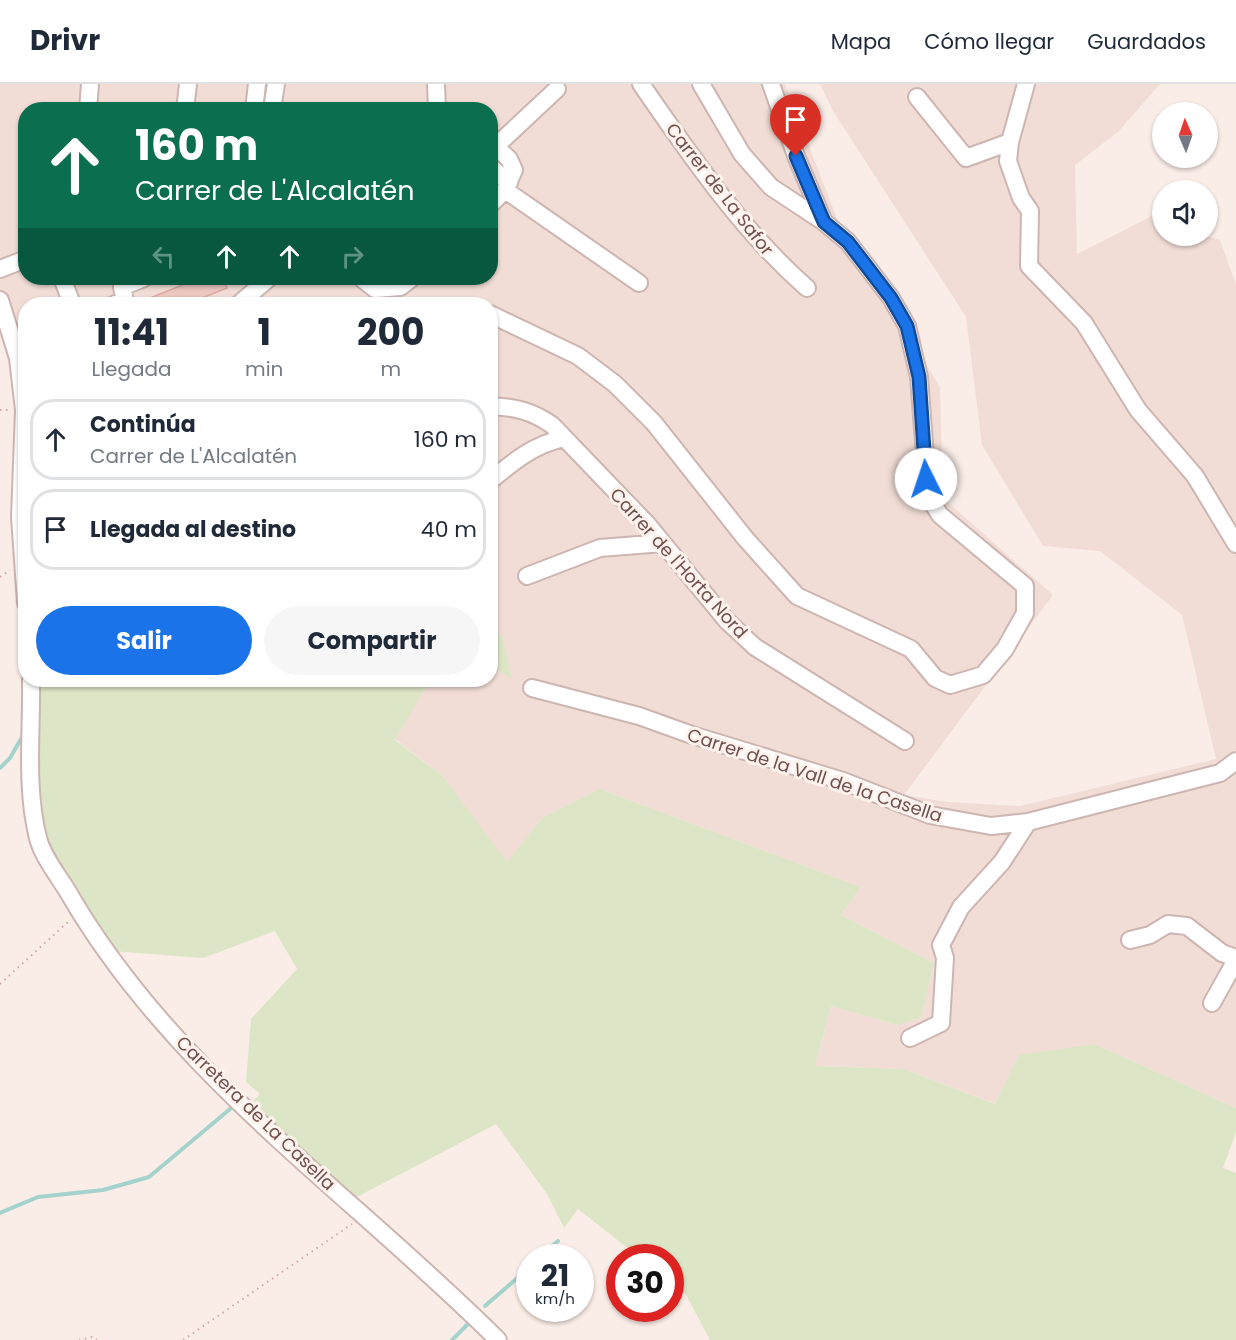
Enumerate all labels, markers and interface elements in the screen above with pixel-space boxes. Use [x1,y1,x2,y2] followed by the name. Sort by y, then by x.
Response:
[30,21,100,60] text: Drivr
[831,27,891,56] text: Mapa
[924,27,1054,56] text: Cómo llegar
[1087,27,1206,56] text: Guardados
[770,94,821,156] pin
[1152,102,1218,168] north arrow
[1152,102,1218,246] map controls
[779,103,812,136] icon: arrive
[135,116,258,175] text: 160 m
[660,117,780,261] street label: Carrer de La Safor
[36,126,114,204] icon: ahead
[135,172,415,209] text: Carrer de L'Alcalatén
[1152,180,1218,246] button: sound
[147,240,180,273] icon: left
[210,240,243,273] icon: ahead
[273,240,306,273] icon: ahead
[336,240,369,273] icon: right
[94,307,169,358] text: 11:41
[257,307,271,358] text: 1
[357,307,424,358] text: 200
[92,355,172,383] text: Llegada
[245,355,283,383] text: min
[380,355,401,383] text: m
[90,409,196,440] text: Continúa
[39,423,72,456] icon: ahead
[414,424,477,455] text: 160 m
[90,442,297,470] text: Carrer de L'Alcalatén
[894,447,958,511] position arrow
[605,482,753,644] street label: Carrer de l'Horta Nord
[39,513,72,546] icon: arrive
[90,514,296,545] text: Llegada al destino
[421,514,477,545] text: 40 m
[36,606,252,675] button: Salir
[264,606,480,675] button: Compartir
[684,722,946,828] street label: Carrer de la Vall de la Casella
[171,1030,341,1196] street label: Carretera de La Casella
[606,1244,684,1322] speed limit sign: 30
[541,1254,569,1297] text: 21
[535,1288,575,1309] text: km/h

